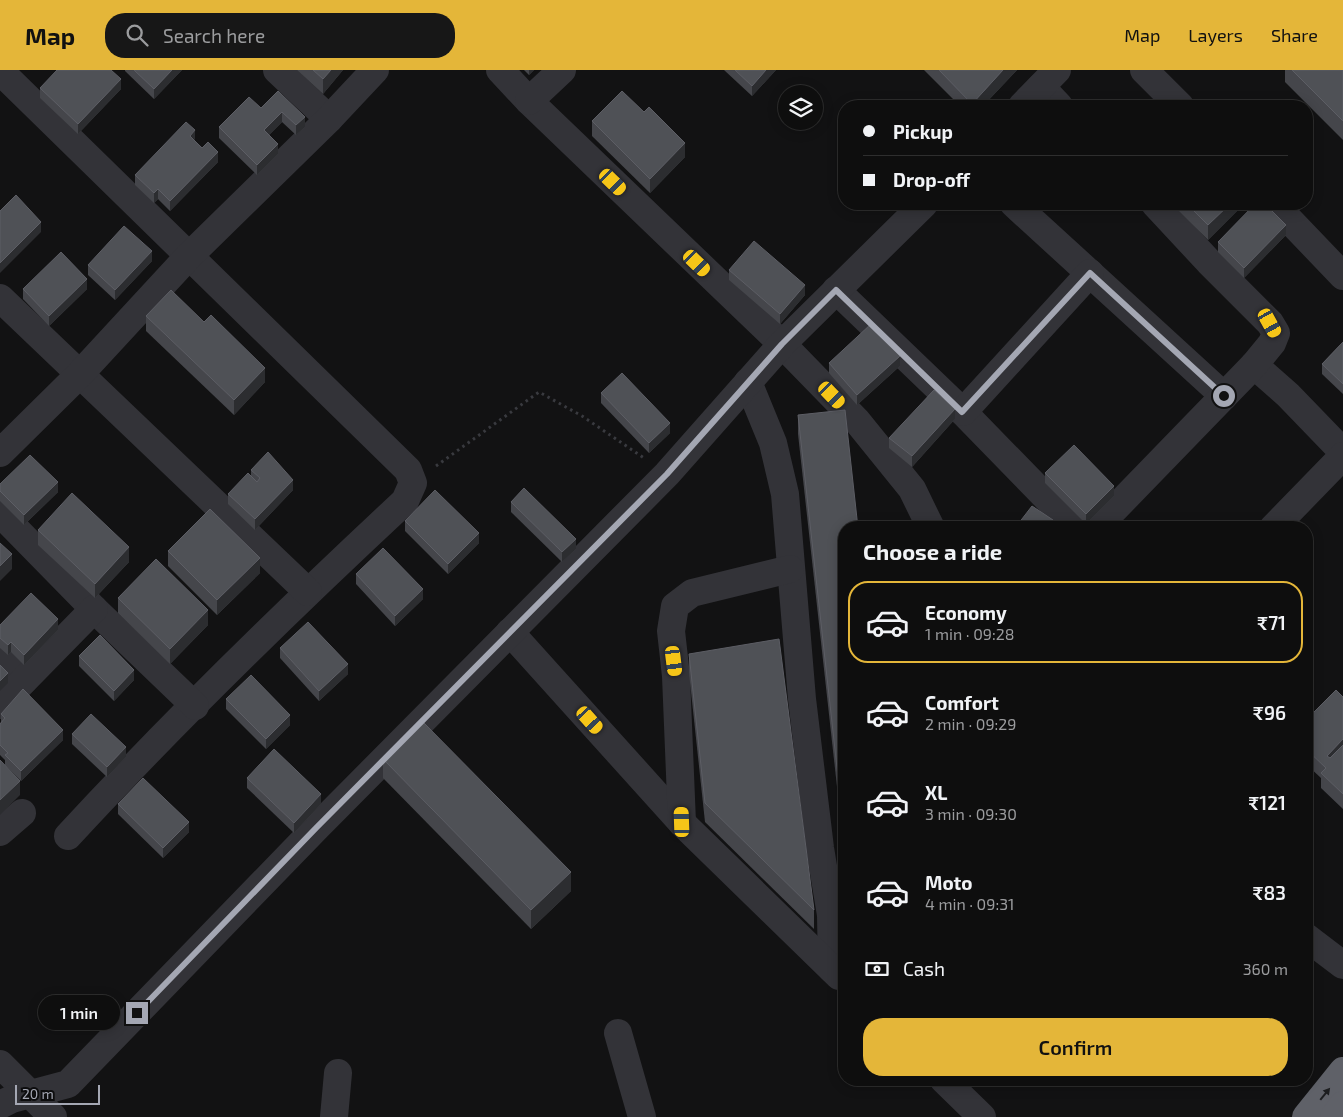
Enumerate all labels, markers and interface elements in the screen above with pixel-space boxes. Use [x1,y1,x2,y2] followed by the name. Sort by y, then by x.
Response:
[105,13,455,58] search box
[25,21,75,50] text: Map
[123,21,151,49] icon: search
[163,24,265,47] text: Search here
[1124,24,1160,46] text: Map
[1188,24,1243,46] text: Layers
[1271,24,1318,46] text: Share
[778,85,823,130] map controls
[778,85,823,130] button: layers
[893,120,953,143] text: Pickup
[596,166,629,198] car
[893,168,970,191] text: Drop-off
[680,247,713,279] car
[1256,306,1283,340] car
[816,379,847,411] car
[1213,385,1235,407] route start
[863,538,1002,564] text: Choose a ride
[865,600,910,645] icon: car
[925,601,1007,624] text: Economy
[1257,611,1286,634] text: ₹71
[925,624,1014,643] text: 1 min · 09:28
[664,645,683,677] car
[865,690,910,735] icon: car
[925,691,999,714] text: Comfort
[1253,701,1286,724] text: ₹96
[574,704,605,736] car
[925,714,1016,733] text: 2 min · 09:29
[865,780,910,825] icon: car
[925,781,947,804] text: XL
[1248,791,1286,814] text: ₹121
[925,804,1017,823] text: 3 min · 09:30
[673,807,690,837] car
[865,870,910,915] icon: car
[925,871,973,894] text: Moto
[1253,881,1286,904] text: ₹83
[925,894,1014,913] text: 4 min · 09:31
[863,955,891,983] icon: cash
[903,957,945,980] text: Cash
[1243,959,1288,978] text: 360 m
[37,996,120,1030] callout: 1 min
[126,1002,148,1024] route end
[60,1003,98,1022] text: 1 min
[863,1018,1288,1076] button: Confirm
[15,1082,100,1105] scale bar
[22,1085,54,1102] text: 20 m
[1319,1088,1330,1101] one-way arrow

